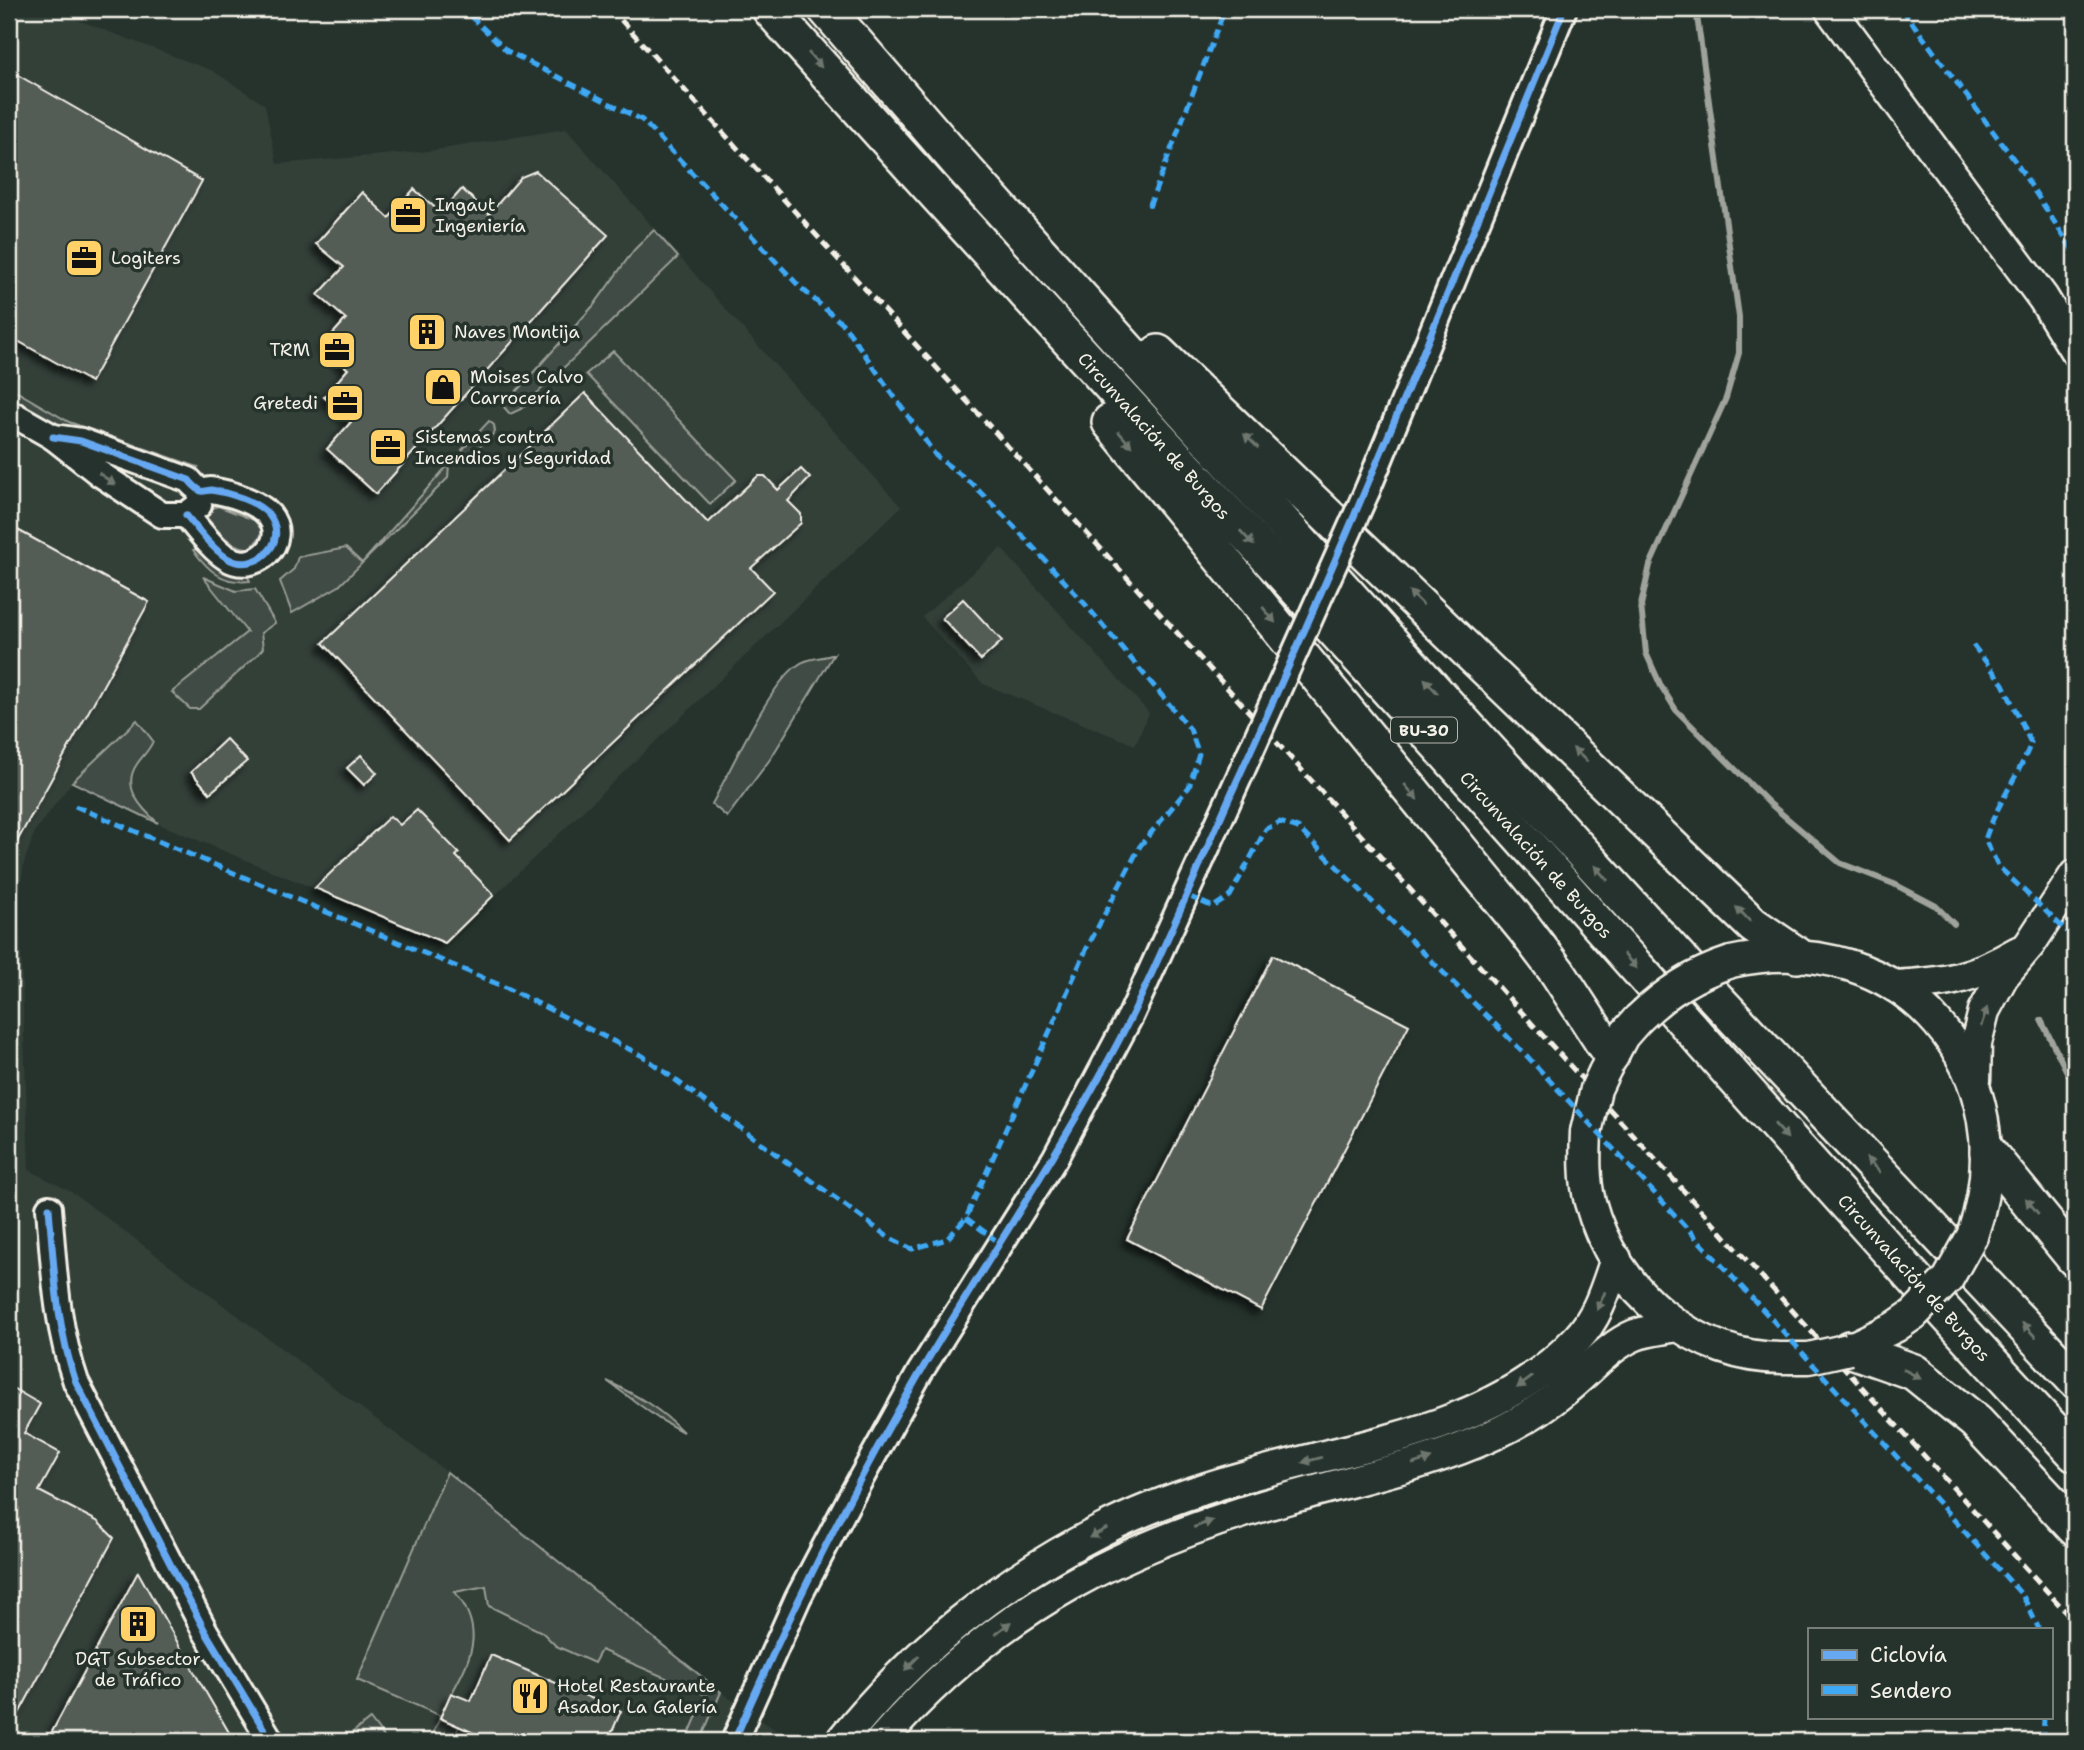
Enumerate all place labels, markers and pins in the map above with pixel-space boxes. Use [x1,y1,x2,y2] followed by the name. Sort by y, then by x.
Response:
[435,193,526,238] place label: Ingaut Ingeniería
[387,194,429,236] office icon: Ingaut Ingeniería
[63,237,105,279] office icon: Logiters
[111,246,181,270] place label: Logiters
[406,311,448,353] building icon: Naves Montija
[454,320,580,344] place label: Naves Montija
[316,329,358,371] office icon: TRM
[269,338,310,362] place label: TRM
[470,365,584,410] place label: Moises Calvo Carrocería
[422,366,464,408] shop icon: Moises Calvo Carrocería
[324,382,366,424] office icon: Gretedi
[253,391,318,415] place label: Gretedi
[415,425,611,470] place label: Sistemas contra Incendios y Seguridad
[367,426,409,468] office icon: Sistemas contra Incendios y Seguridad
[117,1603,159,1645] building icon: DGT Subsector de Tráfico
[75,1647,201,1692] place label: DGT Subsector de Tráfico
[557,1674,717,1719] place label: Hotel Restaurante Asador La Galería
[509,1675,551,1717] restaurant icon: Hotel Restaurante Asador La Galería

